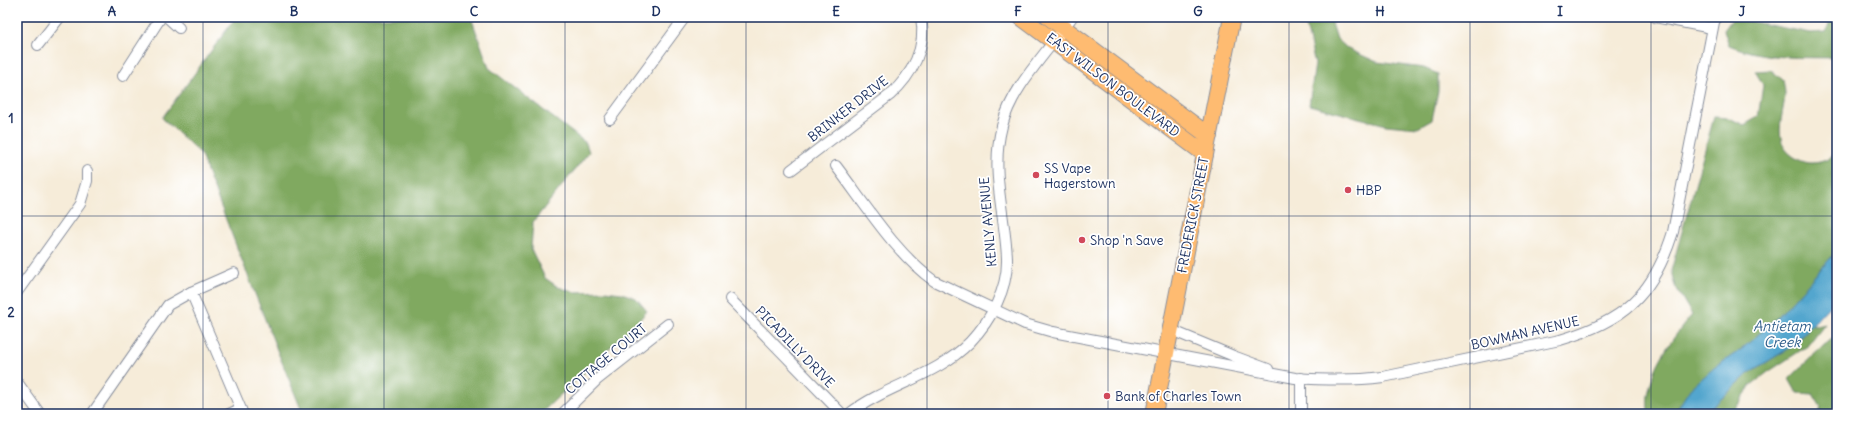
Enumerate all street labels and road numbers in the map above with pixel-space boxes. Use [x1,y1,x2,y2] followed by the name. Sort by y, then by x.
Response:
[1043,29,1183,141] street label: EAST WILSON BOULEVARD
[804,72,892,146] street label: BRINKER DRIVE
[1173,155,1213,274] street label: FREDERICK STREET
[976,176,1000,268] street label: KENLY AVENUE
[752,303,838,392] street label: PICADILLY DRIVE
[1469,312,1581,354] street label: BOWMAN AVENUE
[562,320,651,398] street label: COTTAGE COURT

